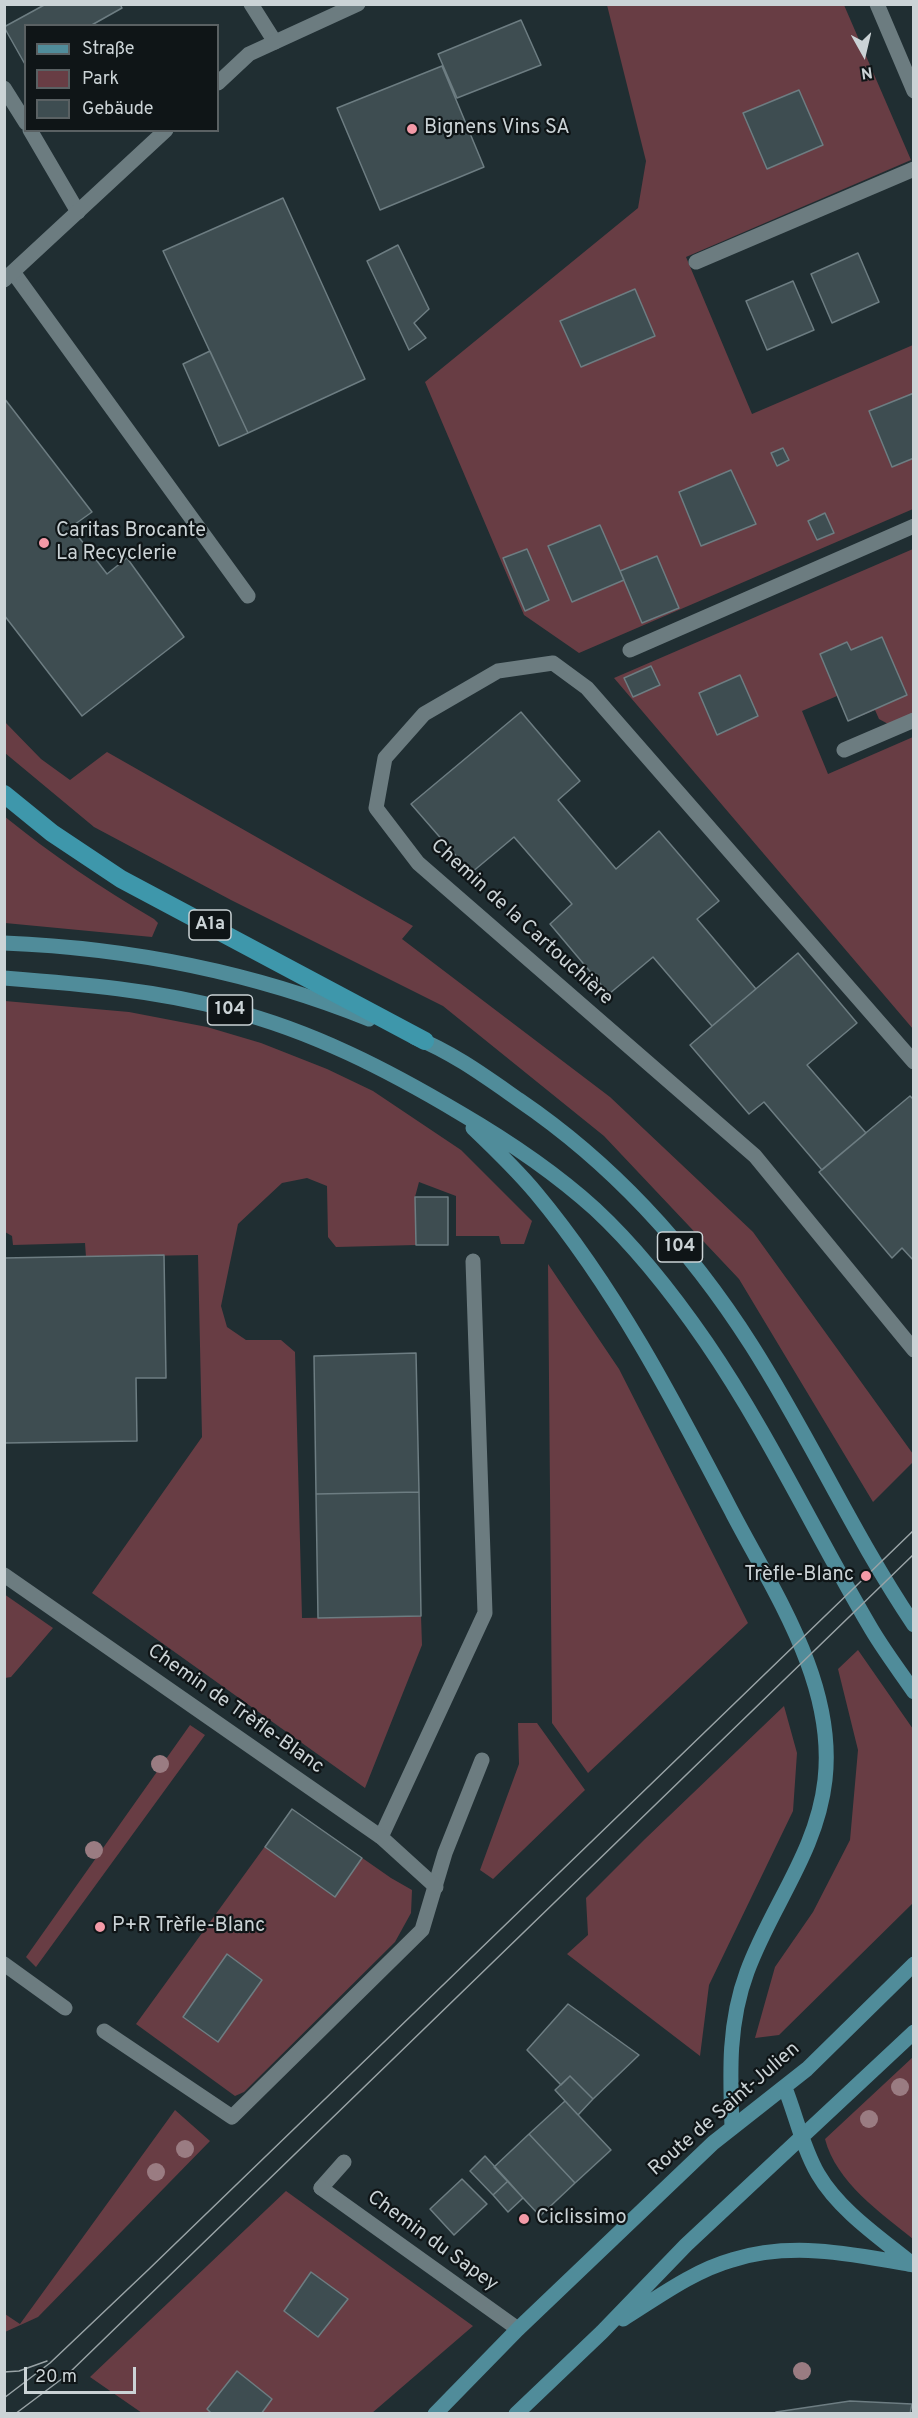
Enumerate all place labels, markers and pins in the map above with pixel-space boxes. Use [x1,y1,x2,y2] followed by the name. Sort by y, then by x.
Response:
[424,117,570,141] place label: Bignens Vins SA
[405,122,419,136] marker: Bignens Vins SA
[56,520,206,567] place label: Caritas Brocante La Recyclerie
[37,536,51,550] marker: Caritas Brocante La Recyclerie
[744,1564,854,1588] place label: Trèfle-Blanc
[859,1569,873,1583] marker: Trèfle-Blanc
[112,1915,265,1939] place label: P+R Trèfle-Blanc
[93,1920,107,1934] marker: P+R Trèfle-Blanc
[536,2207,627,2231] place label: Ciclissimo
[517,2212,531,2226] marker: Ciclissimo

